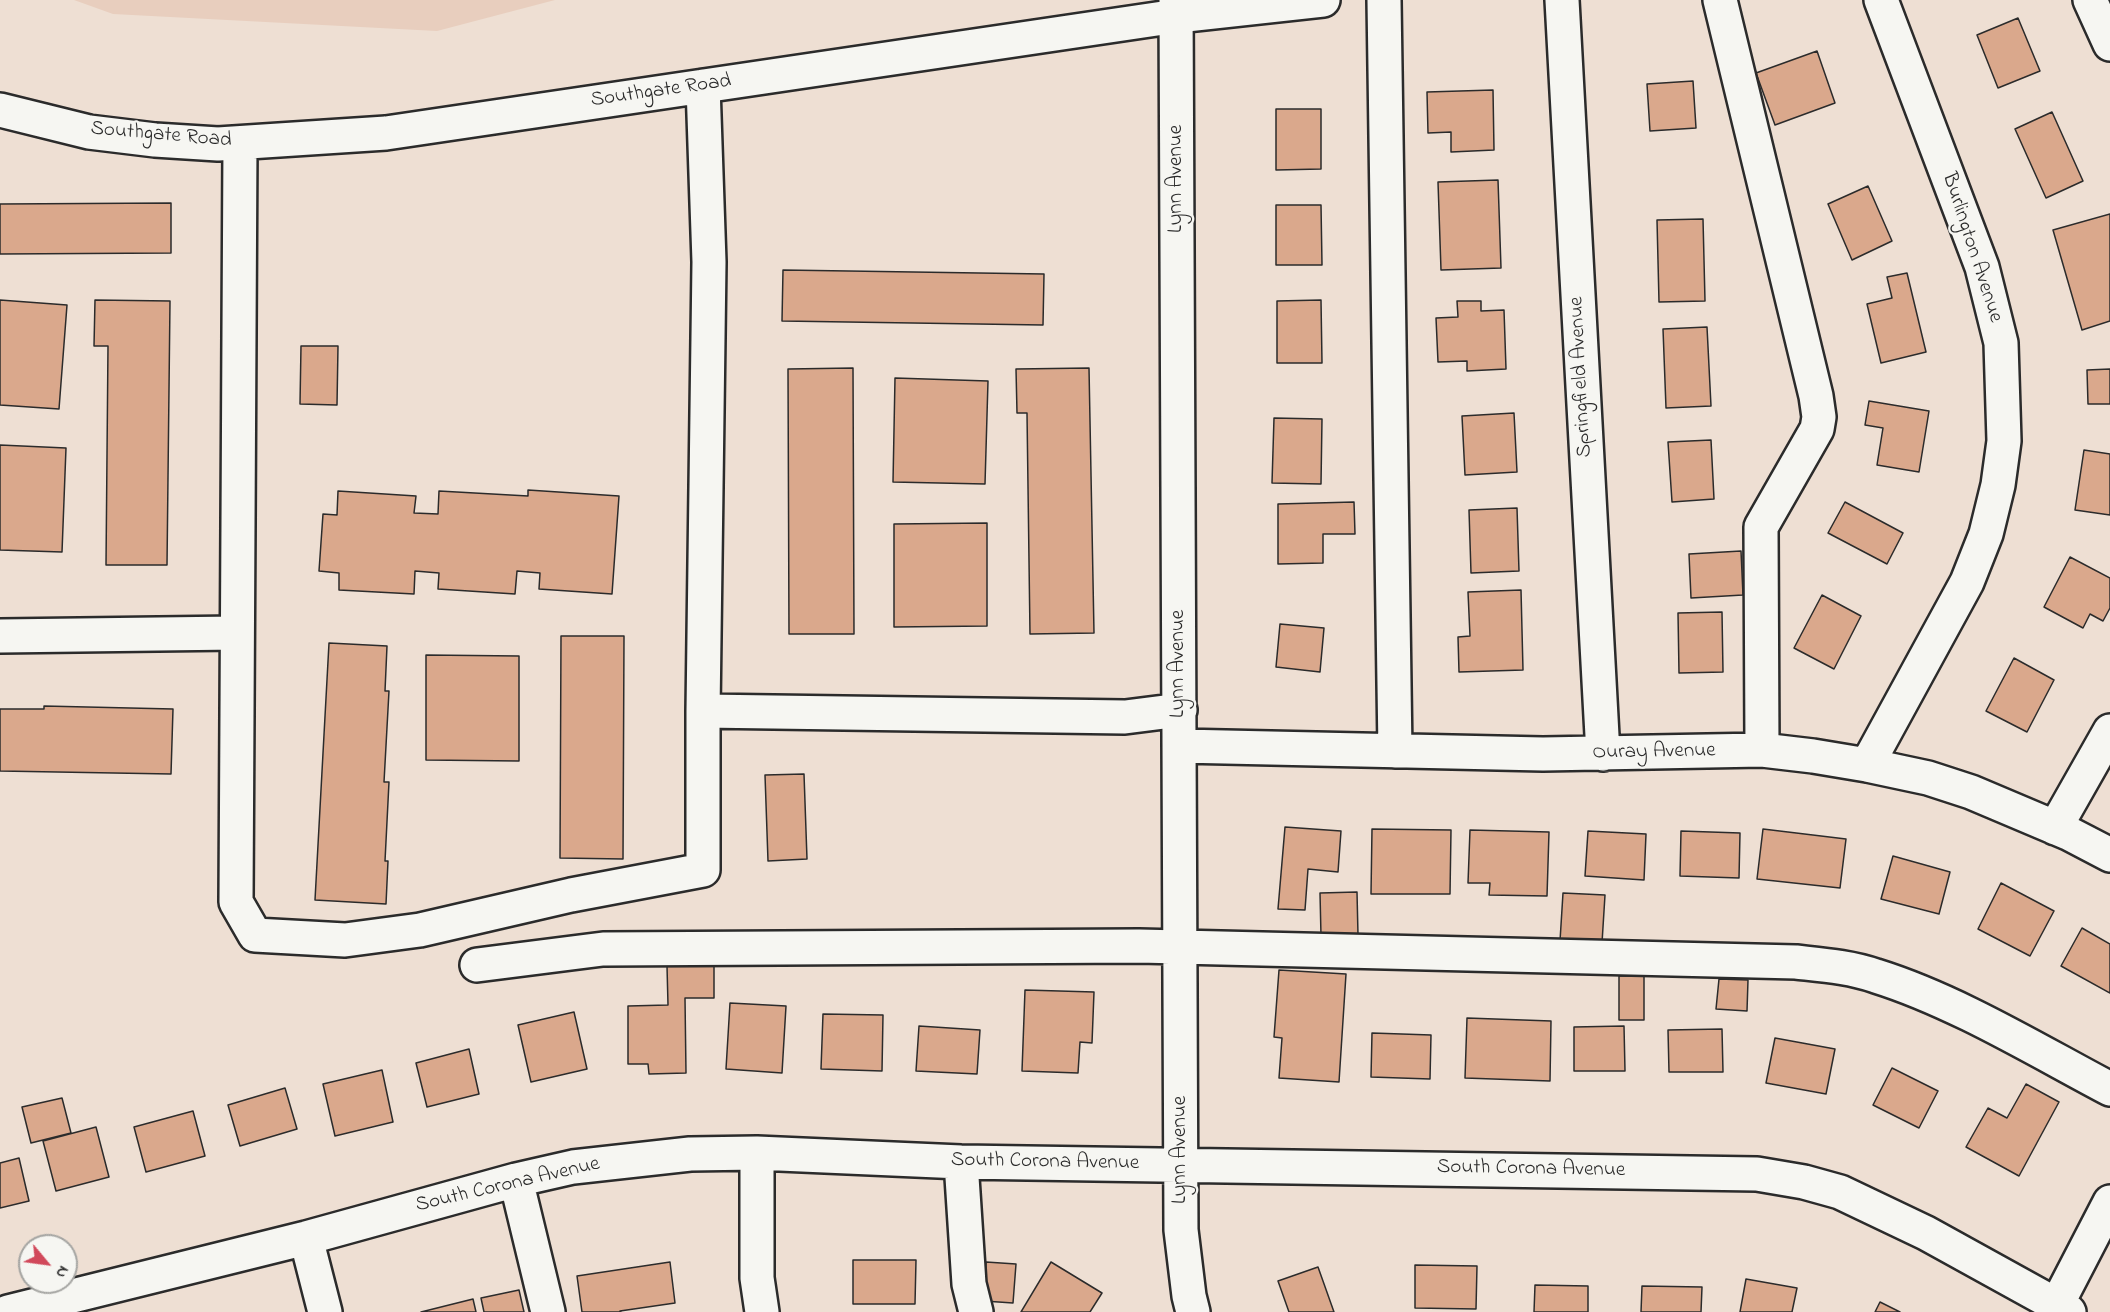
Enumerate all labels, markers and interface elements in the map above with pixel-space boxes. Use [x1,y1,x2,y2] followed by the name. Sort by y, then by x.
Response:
[589,70,733,114] street label: Southgate Road
[89,117,233,155] street label: Southgate Road
[1165,125,1191,233] street label: Lynn Avenue
[1935,170,2007,326] street label: Burlington Avenue
[1565,296,1599,458] street label: Springfield Avenue
[1167,610,1193,718] street label: Lynn Avenue
[1592,739,1716,767] street label: Ouray Avenue
[1169,1096,1195,1204] street label: Lynn Avenue
[951,1149,1139,1177] street label: South Corona Avenue
[413,1153,603,1219] street label: South Corona Avenue
[1437,1156,1625,1184] street label: South Corona Avenue
[18,1234,78,1294] north arrow
[49,1261,75,1282] text: N

